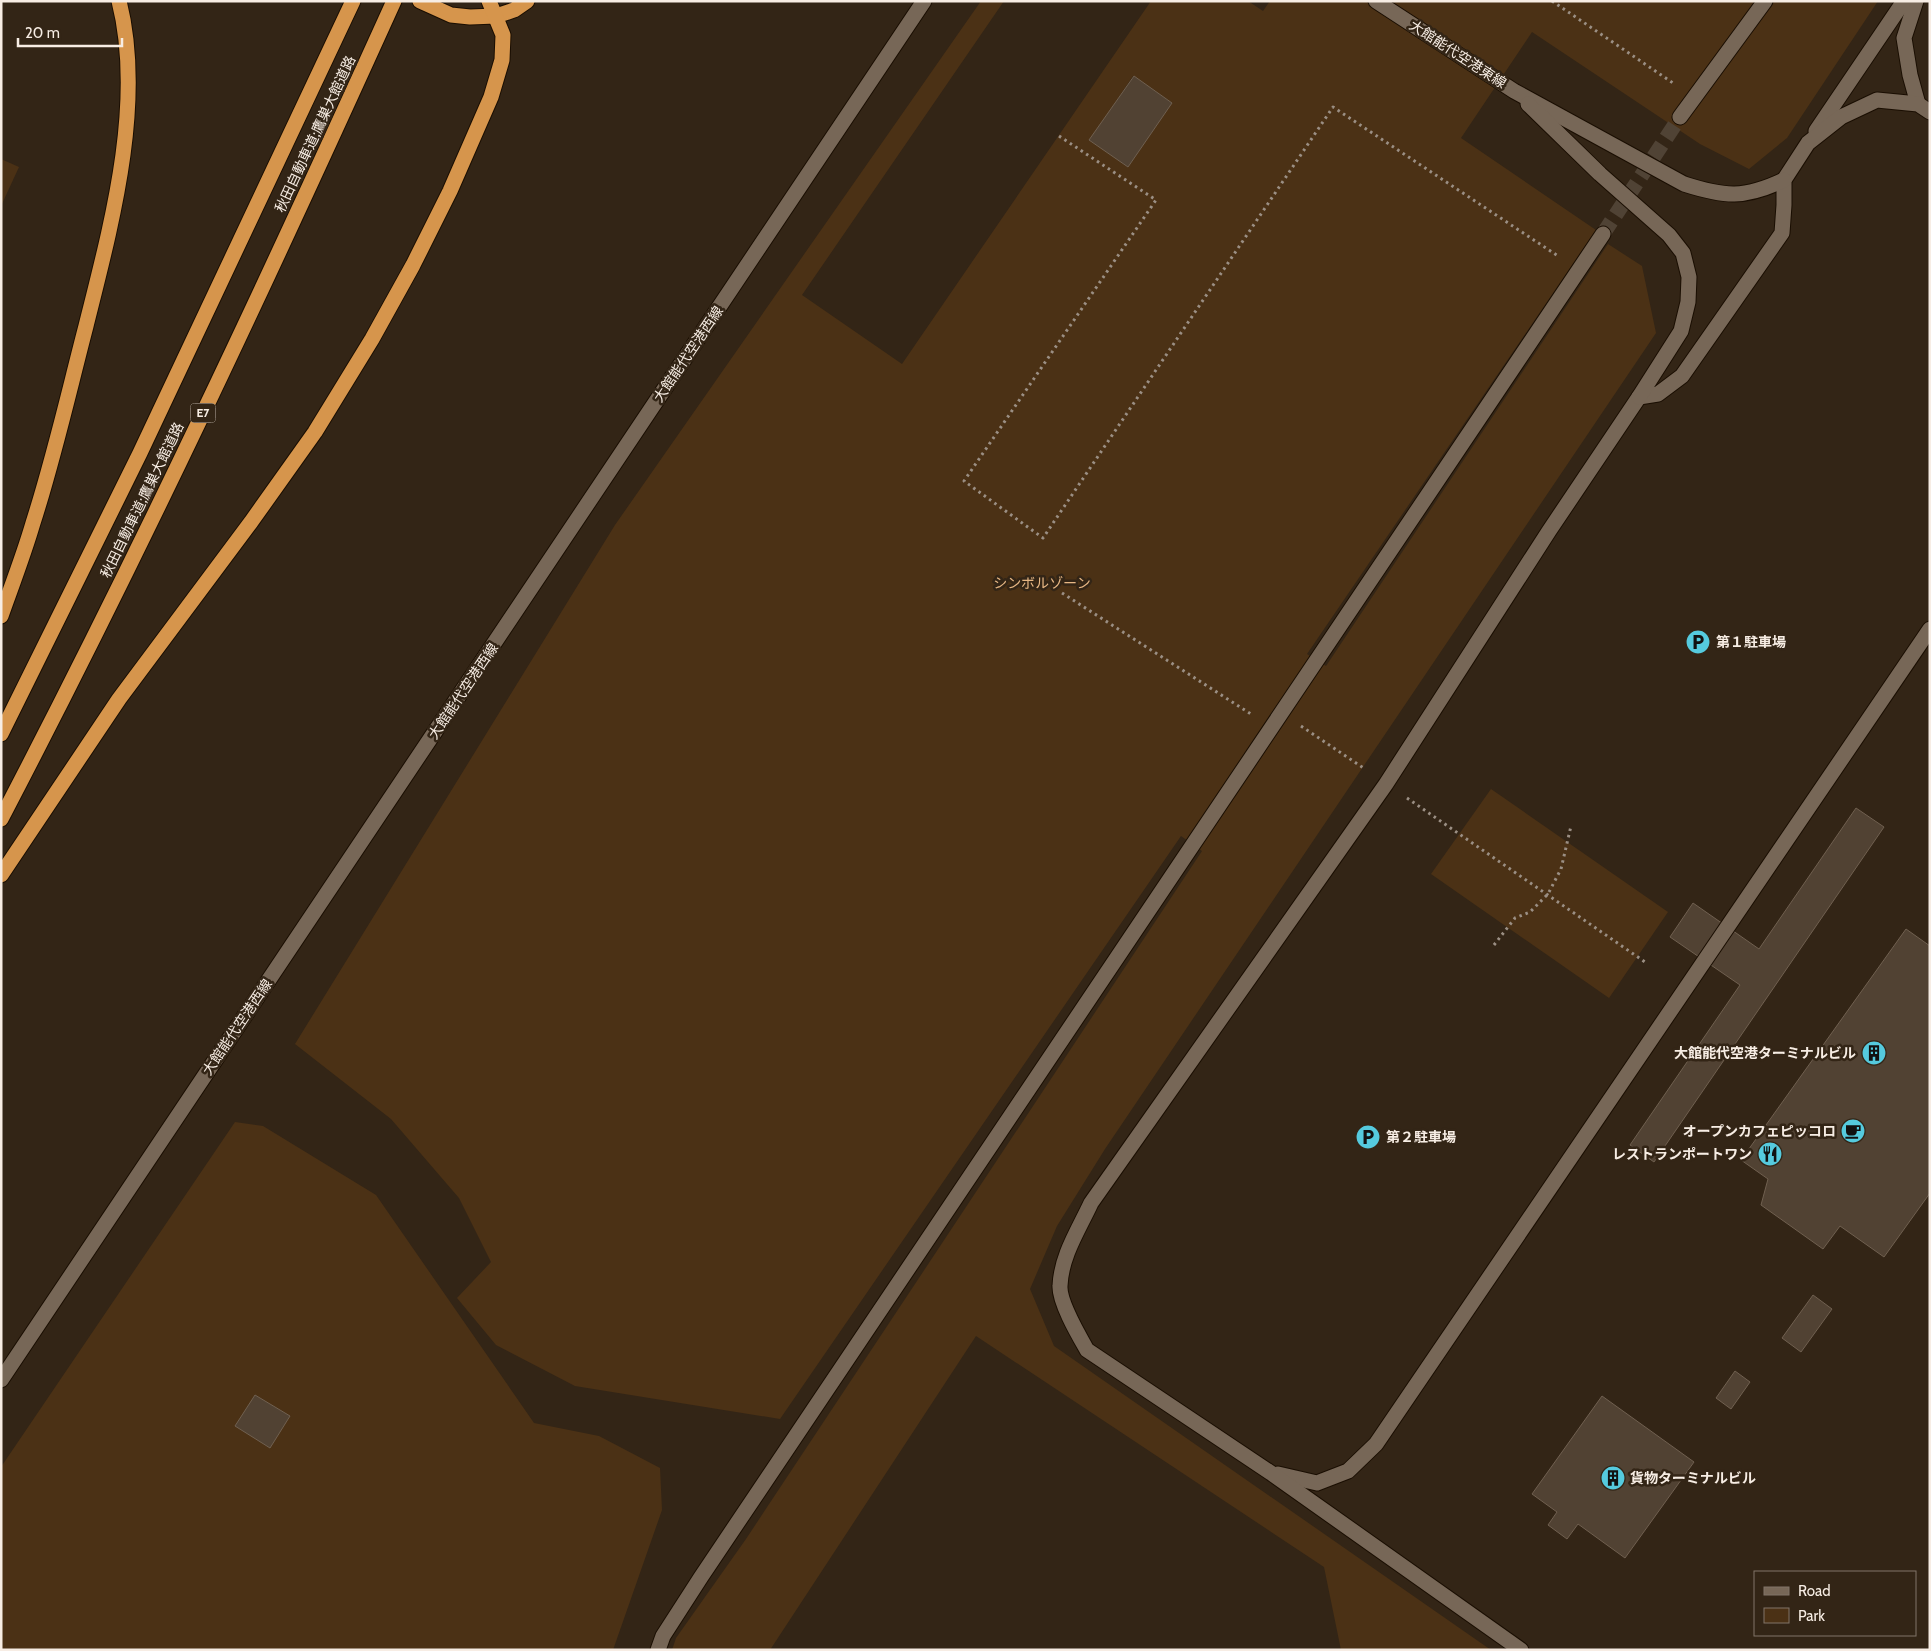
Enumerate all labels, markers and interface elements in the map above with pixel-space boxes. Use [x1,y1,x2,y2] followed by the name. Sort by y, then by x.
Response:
[18,15,121,47] scale bar
[1406,16,1510,92] street label: 大館能代空港東線
[25,24,60,42] text: 20 m
[271,53,359,215] street label: 秋田自動車道;鷹巣大館道路
[649,303,727,405] street label: 大館能代空港西線
[190,403,216,422] road number: E7
[96,419,188,581] street label: 秋田自動車道;鷹巣大館道路
[993,574,1091,592] park label: シンボルゾーン
[1685,629,1711,655] parking icon: 第１駐車場
[1716,633,1786,651] place label: 第１駐車場
[424,640,502,742] street label: 大館能代空港西線
[198,976,276,1078] street label: 大館能代空港西線
[1861,1040,1887,1066] building icon: 大館能代空港ターミナルビル
[1674,1044,1856,1062] place label: 大館能代空港ターミナルビル
[1840,1118,1866,1144] cafe icon: オープンカフェピッコロ
[1683,1122,1836,1140] place label: オープンカフェピッコロ
[1355,1124,1381,1150] parking icon: 第２駐車場
[1386,1128,1456,1146] place label: 第２駐車場
[1757,1141,1783,1167] restaurant icon: レストランポートワン
[1612,1145,1752,1163] place label: レストランポートワン
[1600,1465,1626,1491] building icon: 貨物ターミナルビル
[1630,1469,1756,1487] place label: 貨物ターミナルビル
[1754,1571,1916,1636] legend
[1798,1582,1831,1600] text: Road
[1798,1607,1825,1625] text: Park

